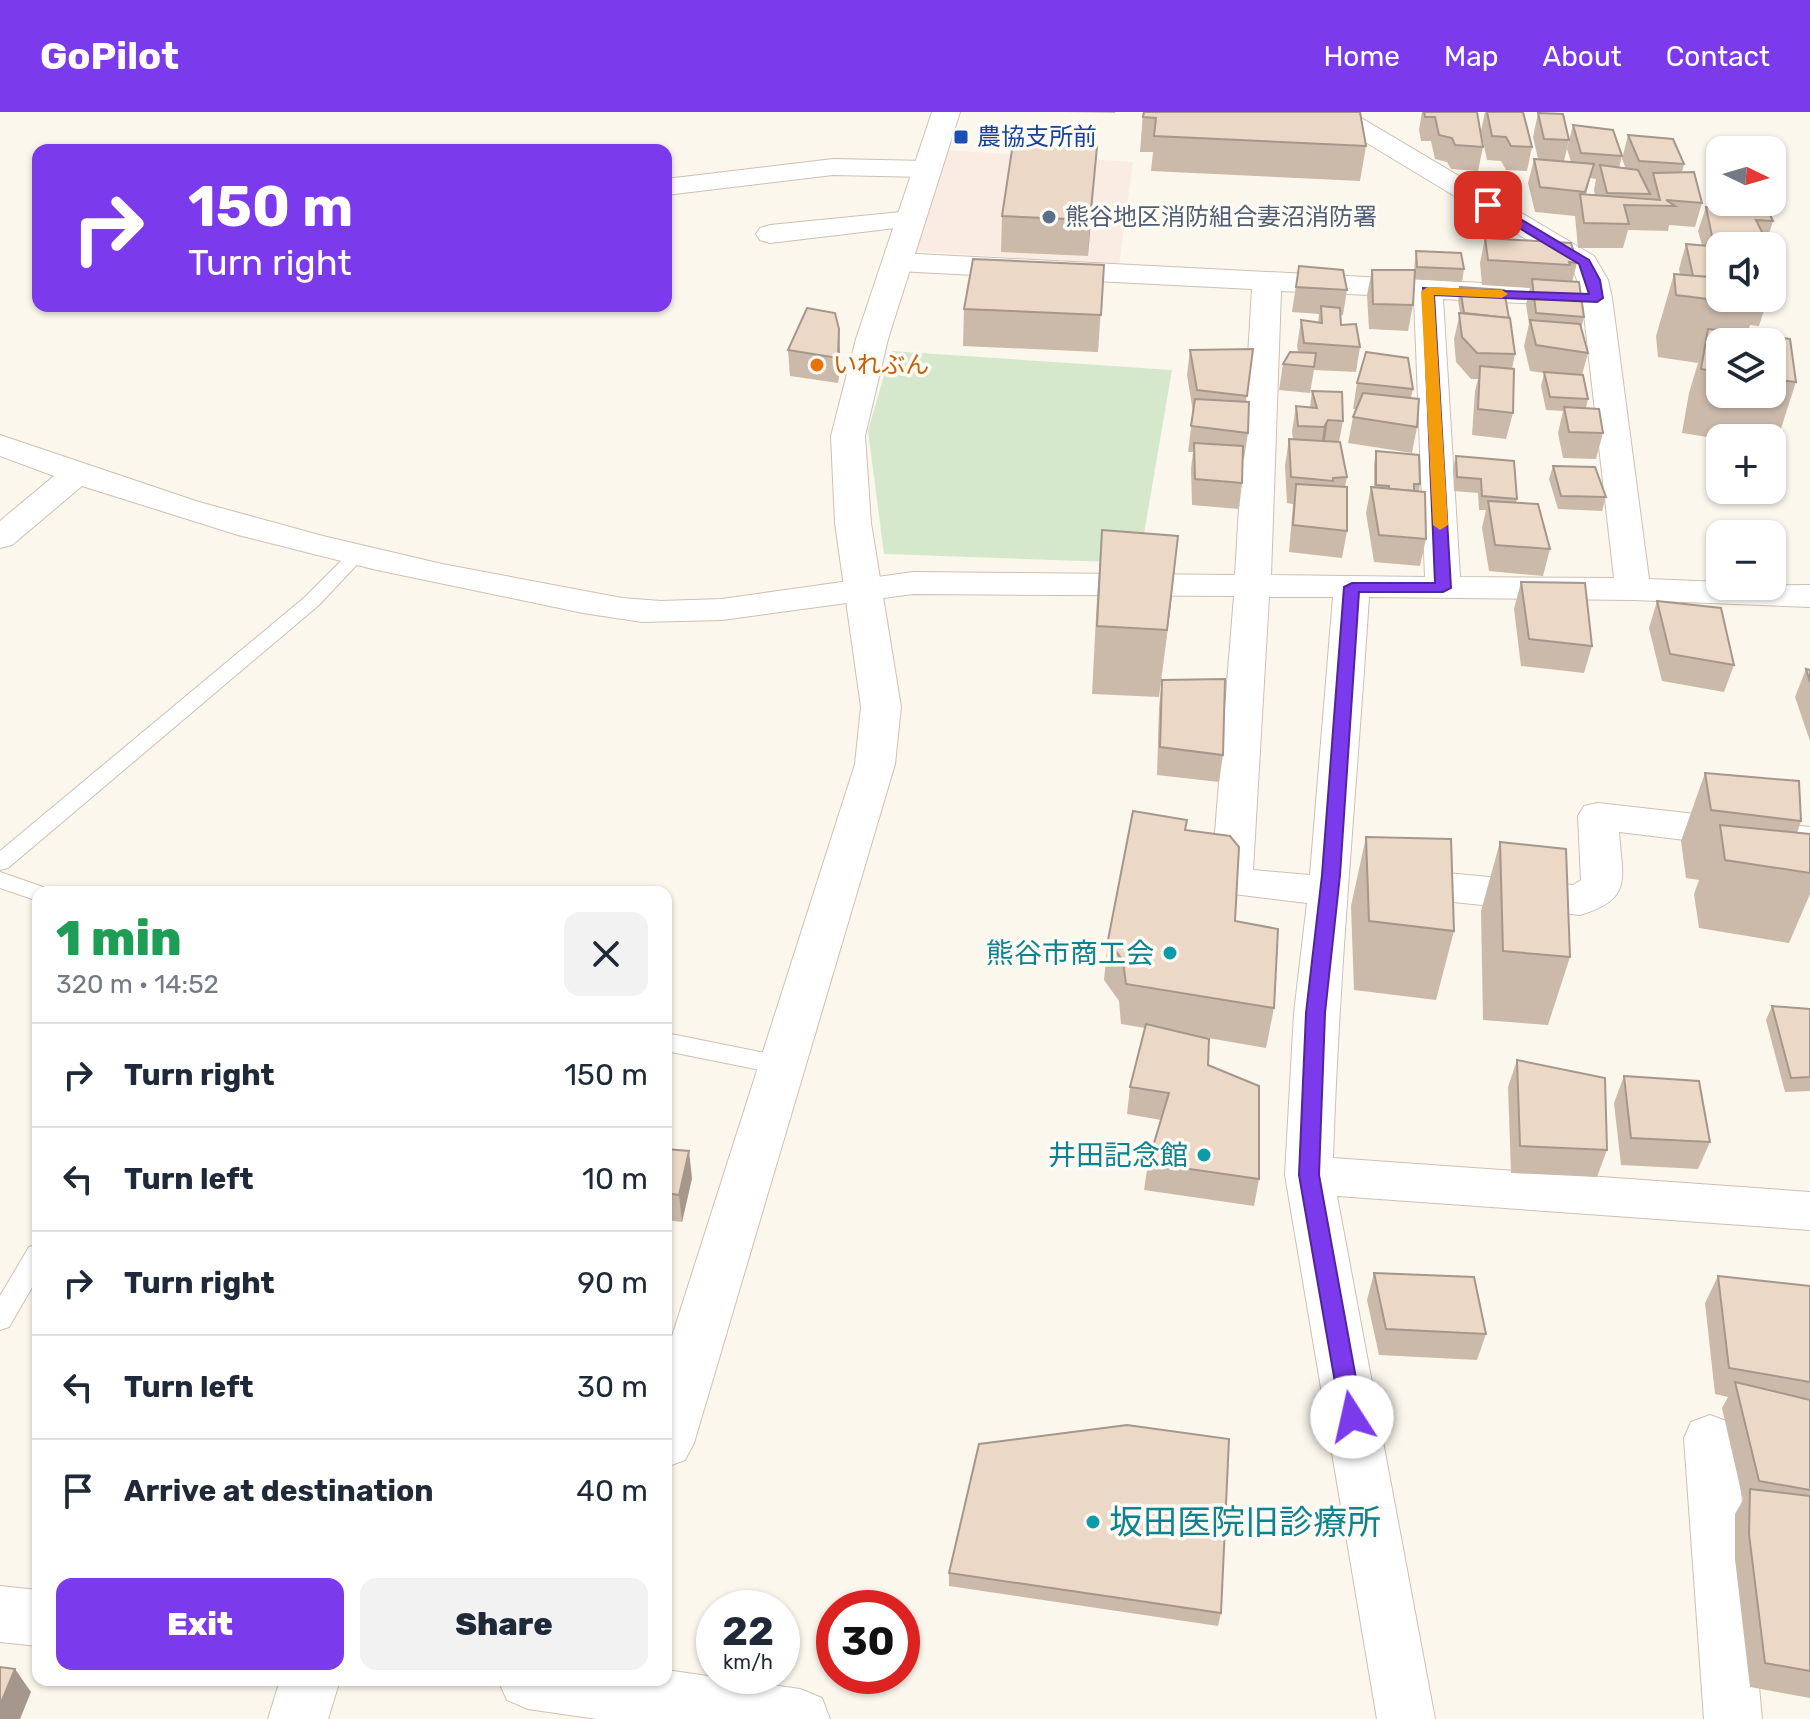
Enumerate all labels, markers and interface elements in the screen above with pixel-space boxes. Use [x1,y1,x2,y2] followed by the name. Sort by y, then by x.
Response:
[40,33,179,79] text: GoPilot
[1323,40,1400,73] text: Home
[1444,40,1498,73] text: Map
[1542,40,1622,73] text: About
[1666,40,1770,73] text: Contact
[977,123,1097,151] place label: 農協支所前
[952,128,970,146] marker: 農協支所前
[1706,136,1786,216] north arrow
[1706,136,1786,600] map controls
[1454,171,1522,239] pin
[188,174,353,240] text: 150 m
[56,176,160,280] icon: right
[1466,183,1510,227] icon: arrive
[1065,203,1377,231] place label: 熊谷地区消防組合妻沼消防署
[1040,208,1058,226] marker: 熊谷地区消防組合妻沼消防署
[1706,232,1786,312] button: sound
[188,241,352,284] text: Turn right
[1706,328,1786,408] button: layers
[833,351,929,379] place label: いれぶん
[808,356,826,374] marker: いれぶん
[1706,424,1786,504] button: +
[1706,520,1786,600] button: −
[56,910,182,967] text: 1 min
[564,912,648,996] button: close
[986,937,1154,970] place label: 熊谷市商工会
[1161,944,1179,962] marker: 熊谷市商工会
[56,969,219,1000] text: 320 m · 14:52
[56,1053,100,1097] icon: right
[124,1057,275,1093] text: Turn right
[564,1057,648,1093] text: 150 m
[1048,1139,1188,1172] place label: 井田記念館
[1195,1146,1213,1164] marker: 井田記念館
[56,1157,100,1201] icon: left
[124,1161,254,1197] text: Turn left
[582,1161,648,1197] text: 10 m
[56,1261,100,1305] icon: right
[124,1265,275,1301] text: Turn right
[577,1265,648,1301] text: 90 m
[56,1365,100,1409] icon: left
[124,1369,254,1405] text: Turn left
[577,1369,648,1405] text: 30 m
[1310,1375,1394,1459] position arrow
[56,1469,100,1513] icon: arrive
[124,1473,434,1509] text: Arrive at destination
[576,1473,648,1509] text: 40 m
[1109,1502,1381,1543] place label: 坂田医院旧診療所
[1084,1513,1102,1531] marker: 坂田医院旧診療所
[56,1578,344,1670] button: Exit
[360,1578,648,1670] button: Share
[816,1590,920,1694] speed limit sign: 30
[722,1608,774,1655] text: 22
[723,1650,773,1674] text: km/h

